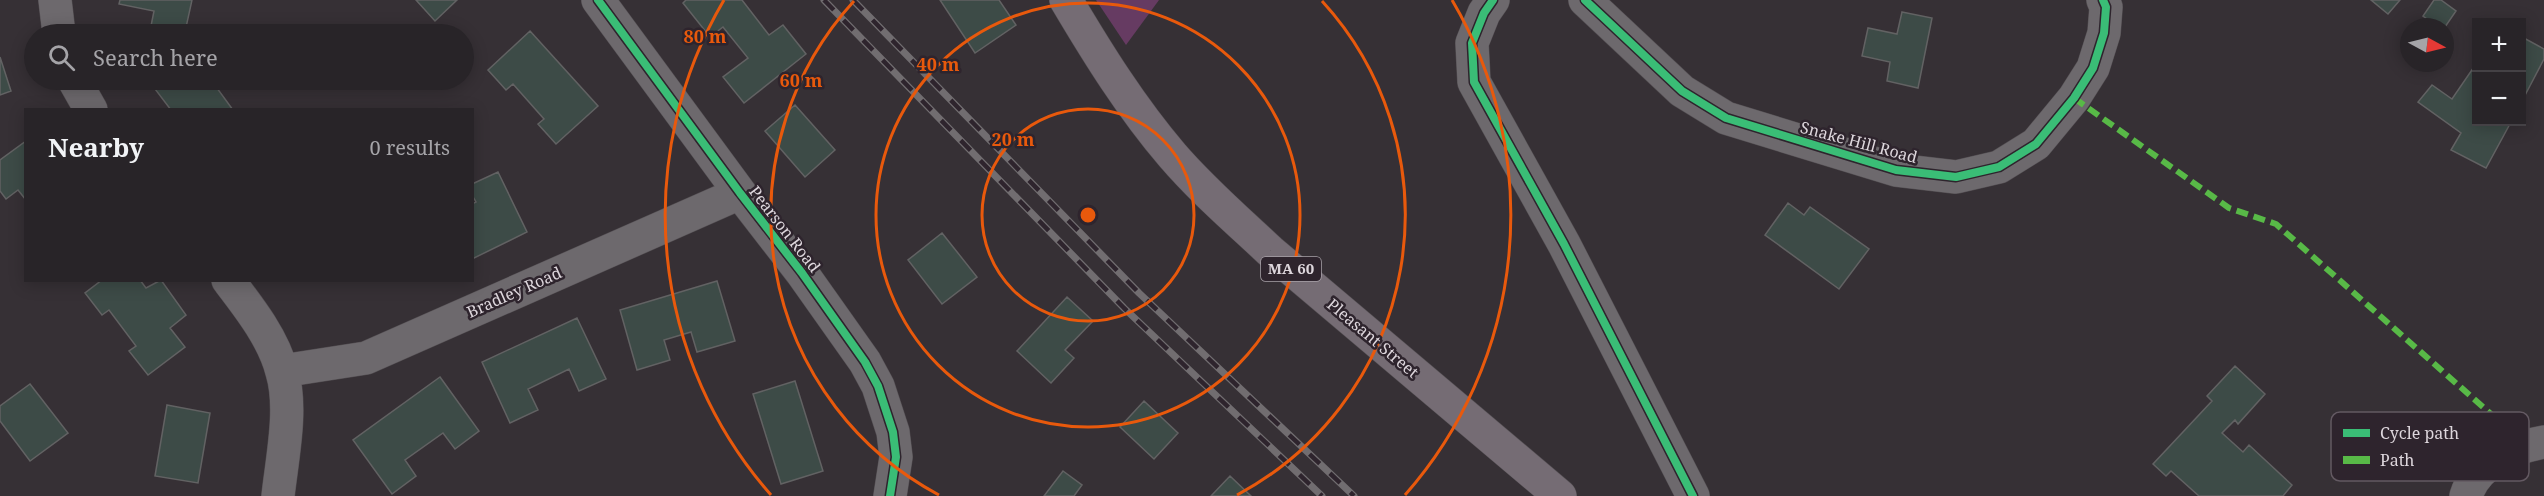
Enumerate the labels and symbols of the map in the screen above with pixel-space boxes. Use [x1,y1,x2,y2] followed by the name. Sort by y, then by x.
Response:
[2400,18,2454,72] north arrow
[684,24,727,48] text: 80 m
[917,52,960,76] text: 40 m
[780,68,823,92] text: 60 m
[1798,116,1920,168] street label: Snake Hill Road
[992,127,1035,151] text: 20 m
[744,181,826,277] street label: Pearson Road
[1078,205,1098,225] centre of rings
[1261,257,1321,281] road number: MA 60
[463,261,565,323] street label: Bradley Road
[1323,293,1424,383] street label: Pleasant Street
[2331,412,2529,481] legend
[2380,422,2459,444] text: Cycle path
[2380,449,2414,471] text: Path

